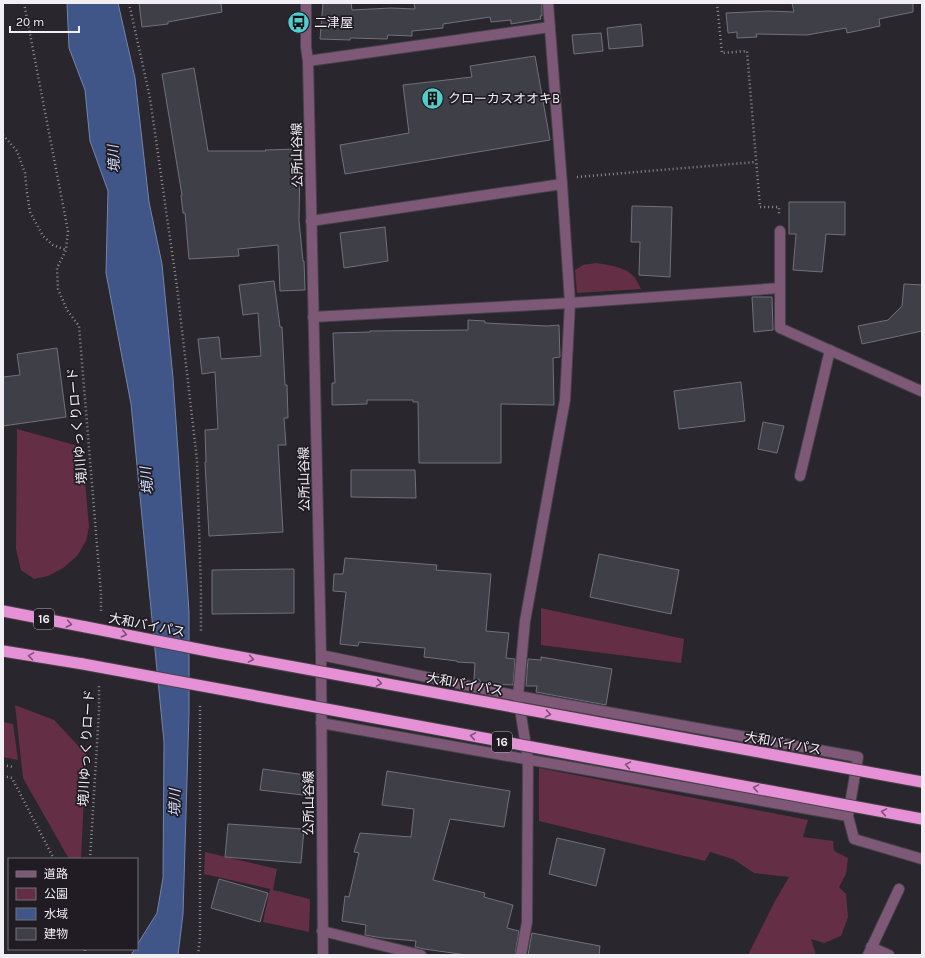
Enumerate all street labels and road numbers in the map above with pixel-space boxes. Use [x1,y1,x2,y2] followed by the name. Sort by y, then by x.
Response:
[289,122,305,188] street label: 公所山谷線
[64,367,90,485] street label: 境川ゆっくりロード
[296,446,312,512] street label: 公所山谷線
[34,609,54,629] road number: 16
[107,610,187,640] street label: 大和バイパス
[425,670,505,698] street label: 大和バイパス
[75,689,97,807] street label: 境川ゆっくりロード
[743,729,823,757] street label: 大和バイパス
[492,732,512,752] road number: 16
[301,770,316,836] street label: 公所山谷線

